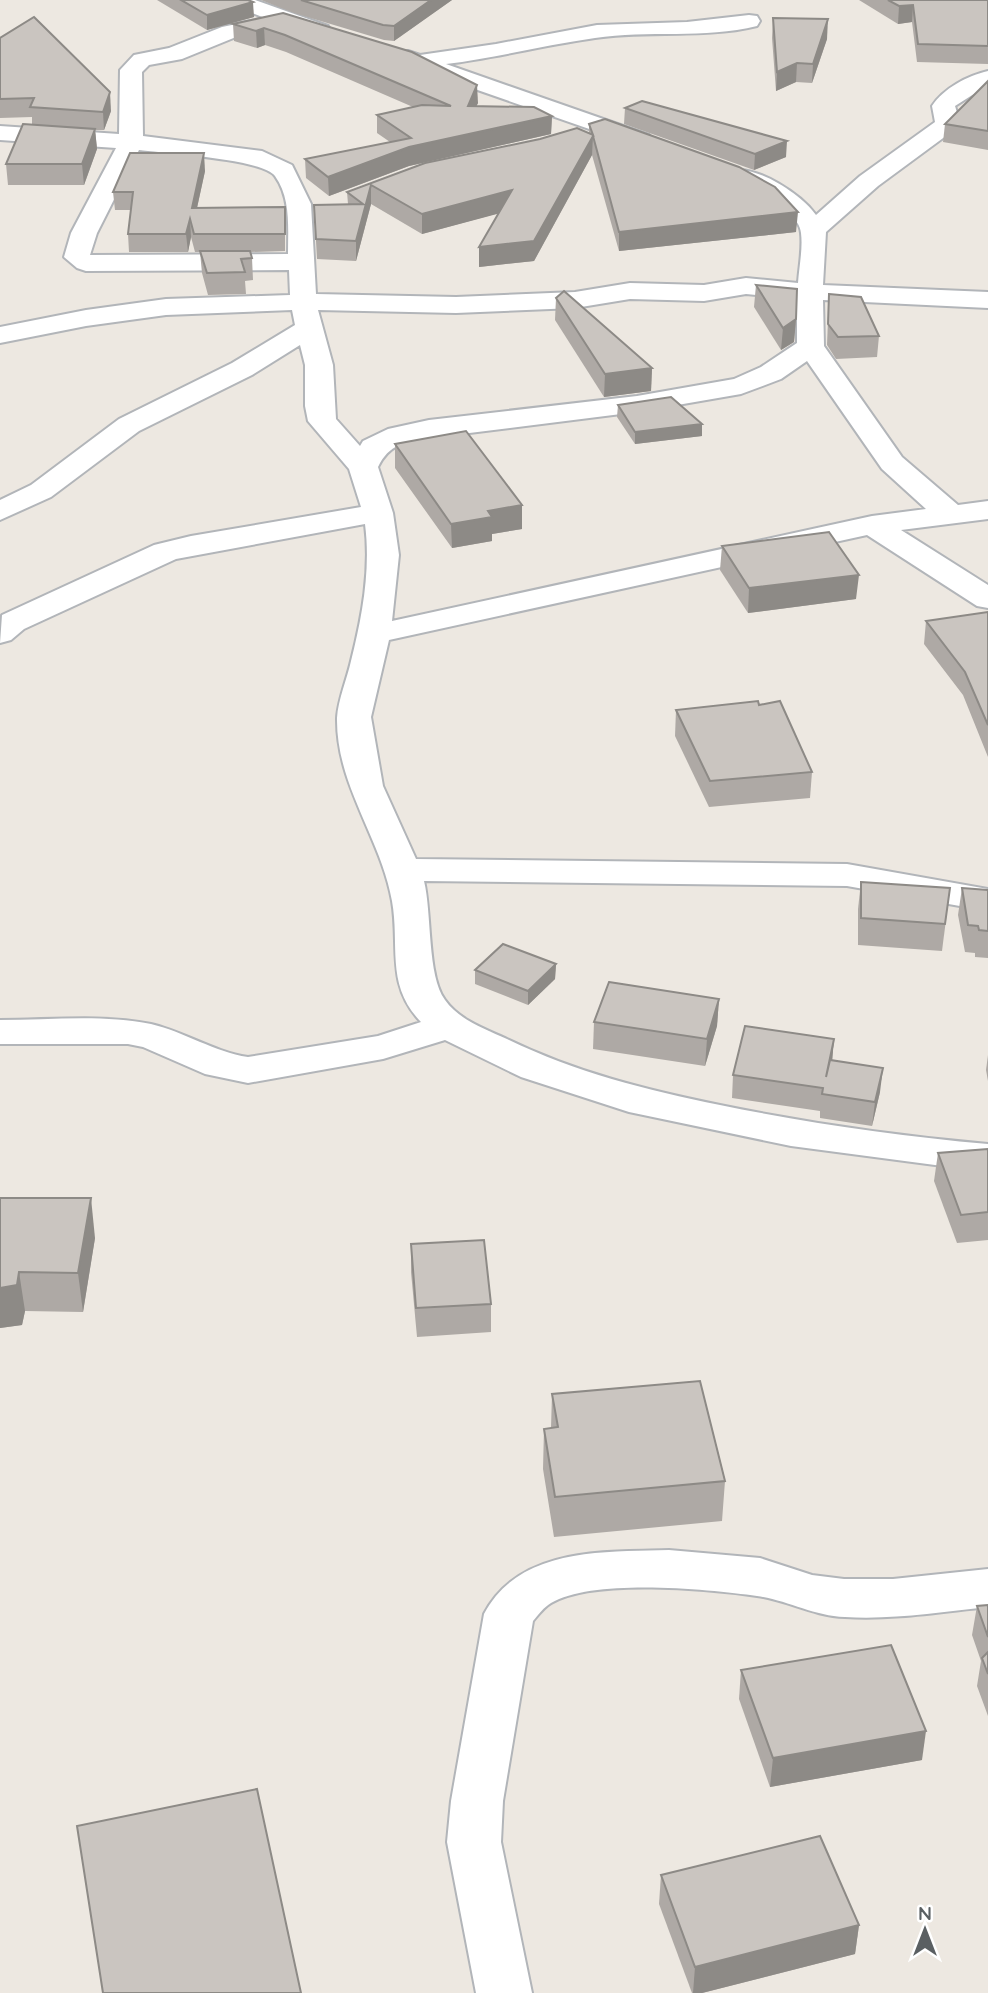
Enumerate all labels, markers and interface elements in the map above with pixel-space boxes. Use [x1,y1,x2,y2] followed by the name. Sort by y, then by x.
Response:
[890,1895,960,1965] north arrow
[918,1901,932,1925] text: N

